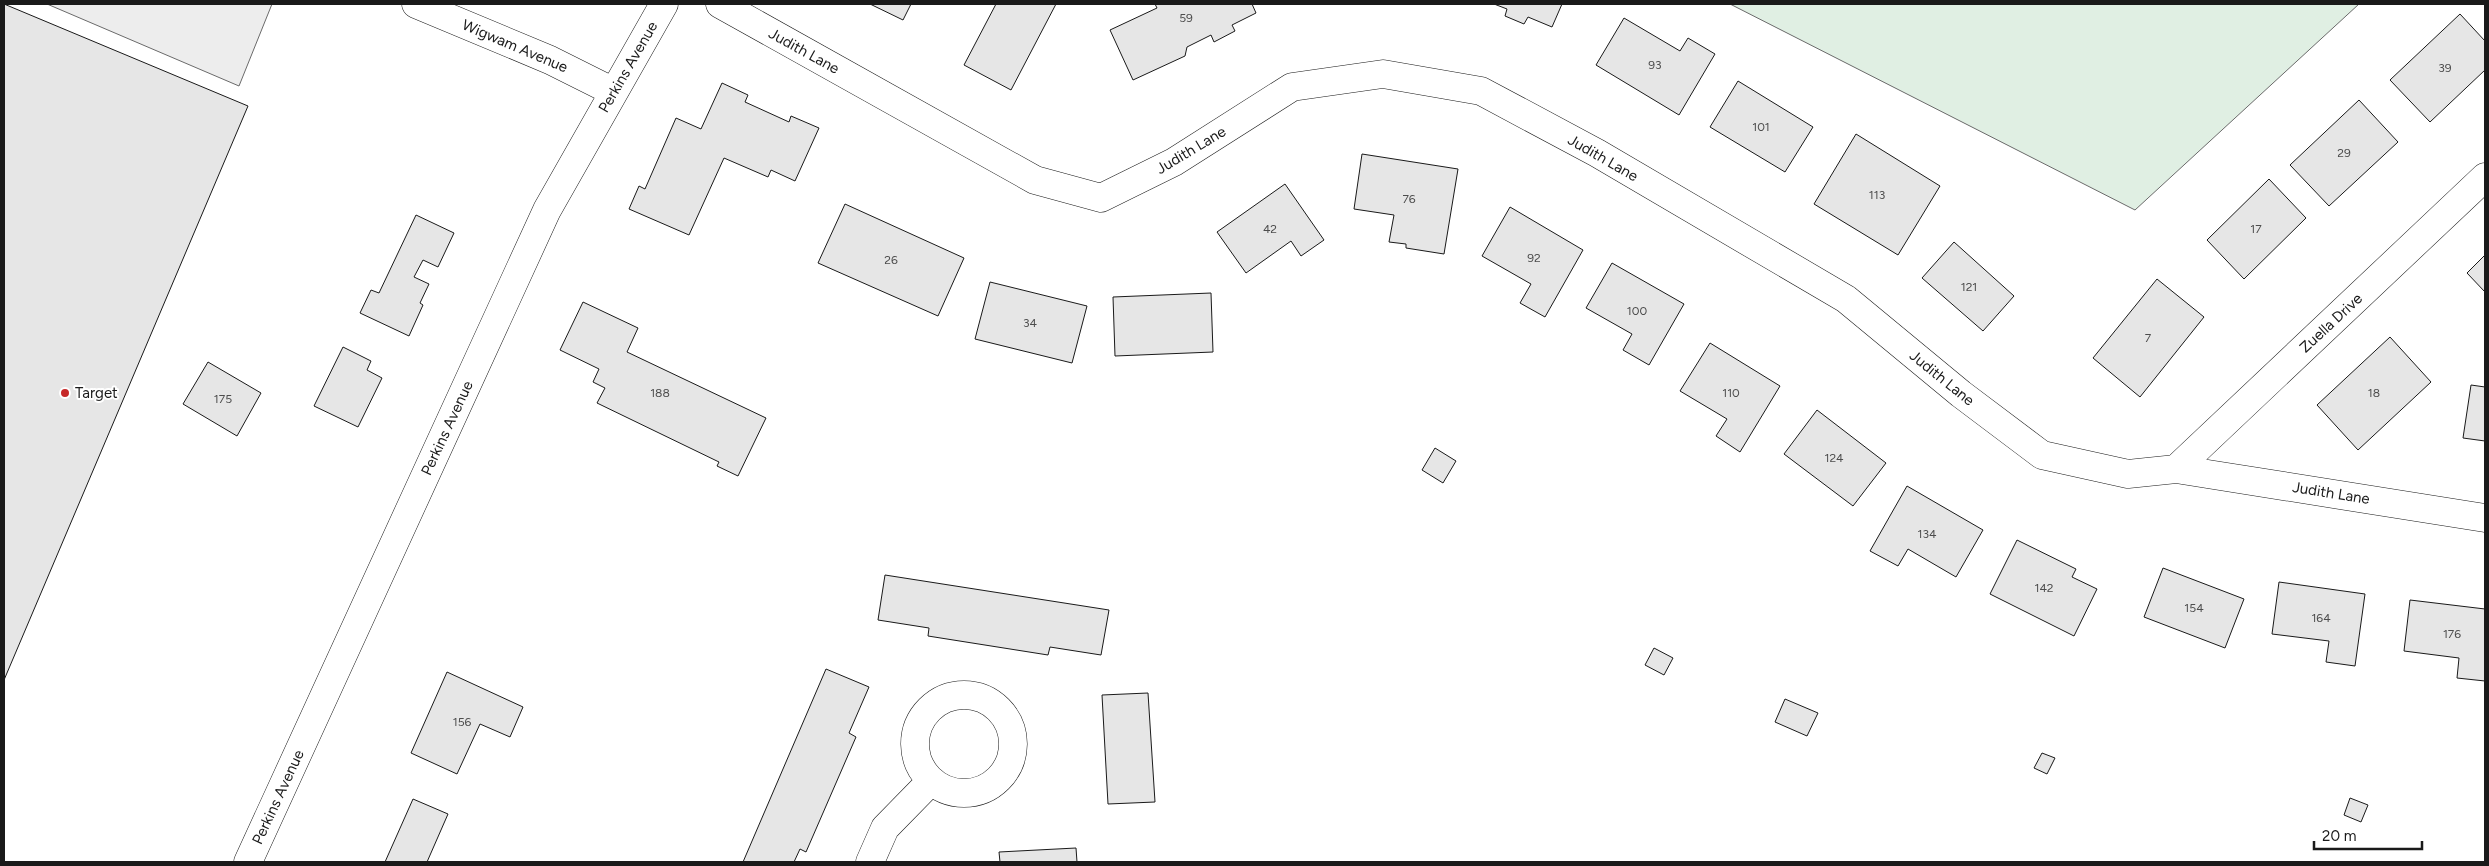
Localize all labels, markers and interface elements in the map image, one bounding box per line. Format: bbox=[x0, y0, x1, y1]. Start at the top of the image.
house number: 59 bbox=[1179, 11, 1193, 25]
street label: Wigwam Avenue bbox=[459, 16, 571, 76]
street label: Perkins Avenue bbox=[595, 18, 661, 116]
street label: Judith Lane bbox=[765, 24, 843, 78]
house number: 93 bbox=[1648, 58, 1662, 72]
house number: 39 bbox=[2438, 61, 2452, 75]
house number: 101 bbox=[1752, 120, 1770, 134]
street label: Judith Lane bbox=[1153, 122, 1229, 178]
street label: Judith Lane bbox=[1565, 131, 1641, 185]
house number: 29 bbox=[2337, 146, 2351, 160]
house number: 113 bbox=[1869, 188, 1885, 202]
house number: 76 bbox=[1402, 192, 1416, 206]
house number: 42 bbox=[1263, 222, 1277, 236]
house number: 17 bbox=[2250, 222, 2262, 236]
house number: 92 bbox=[1527, 251, 1541, 265]
house number: 26 bbox=[884, 253, 898, 267]
house number: 121 bbox=[1961, 280, 1977, 294]
street label: Zuella Drive bbox=[2296, 290, 2366, 356]
house number: 100 bbox=[1627, 304, 1647, 318]
house number: 34 bbox=[1023, 316, 1038, 330]
house number: 7 bbox=[2145, 331, 2152, 345]
street label: Judith Lane bbox=[1906, 346, 1978, 410]
street label: Perkins Avenue bbox=[417, 378, 477, 478]
place label: Target bbox=[75, 384, 118, 402]
house number: 188 bbox=[650, 386, 670, 400]
house number: 110 bbox=[1722, 386, 1740, 400]
house number: 18 bbox=[2368, 386, 2380, 400]
marker: Target bbox=[59, 387, 71, 399]
house number: 175 bbox=[214, 392, 232, 406]
house number: 124 bbox=[1824, 451, 1844, 465]
street label: Judith Lane bbox=[2291, 478, 2371, 508]
house number: 134 bbox=[1918, 527, 1937, 541]
house number: 142 bbox=[2034, 581, 2054, 595]
house number: 154 bbox=[2184, 601, 2204, 615]
house number: 164 bbox=[2311, 611, 2331, 625]
house number: 176 bbox=[2443, 627, 2461, 641]
house number: 156 bbox=[453, 715, 472, 729]
street label: Perkins Avenue bbox=[248, 747, 308, 847]
scale bar bbox=[2314, 818, 2422, 850]
text: 20 m bbox=[2322, 827, 2356, 845]

